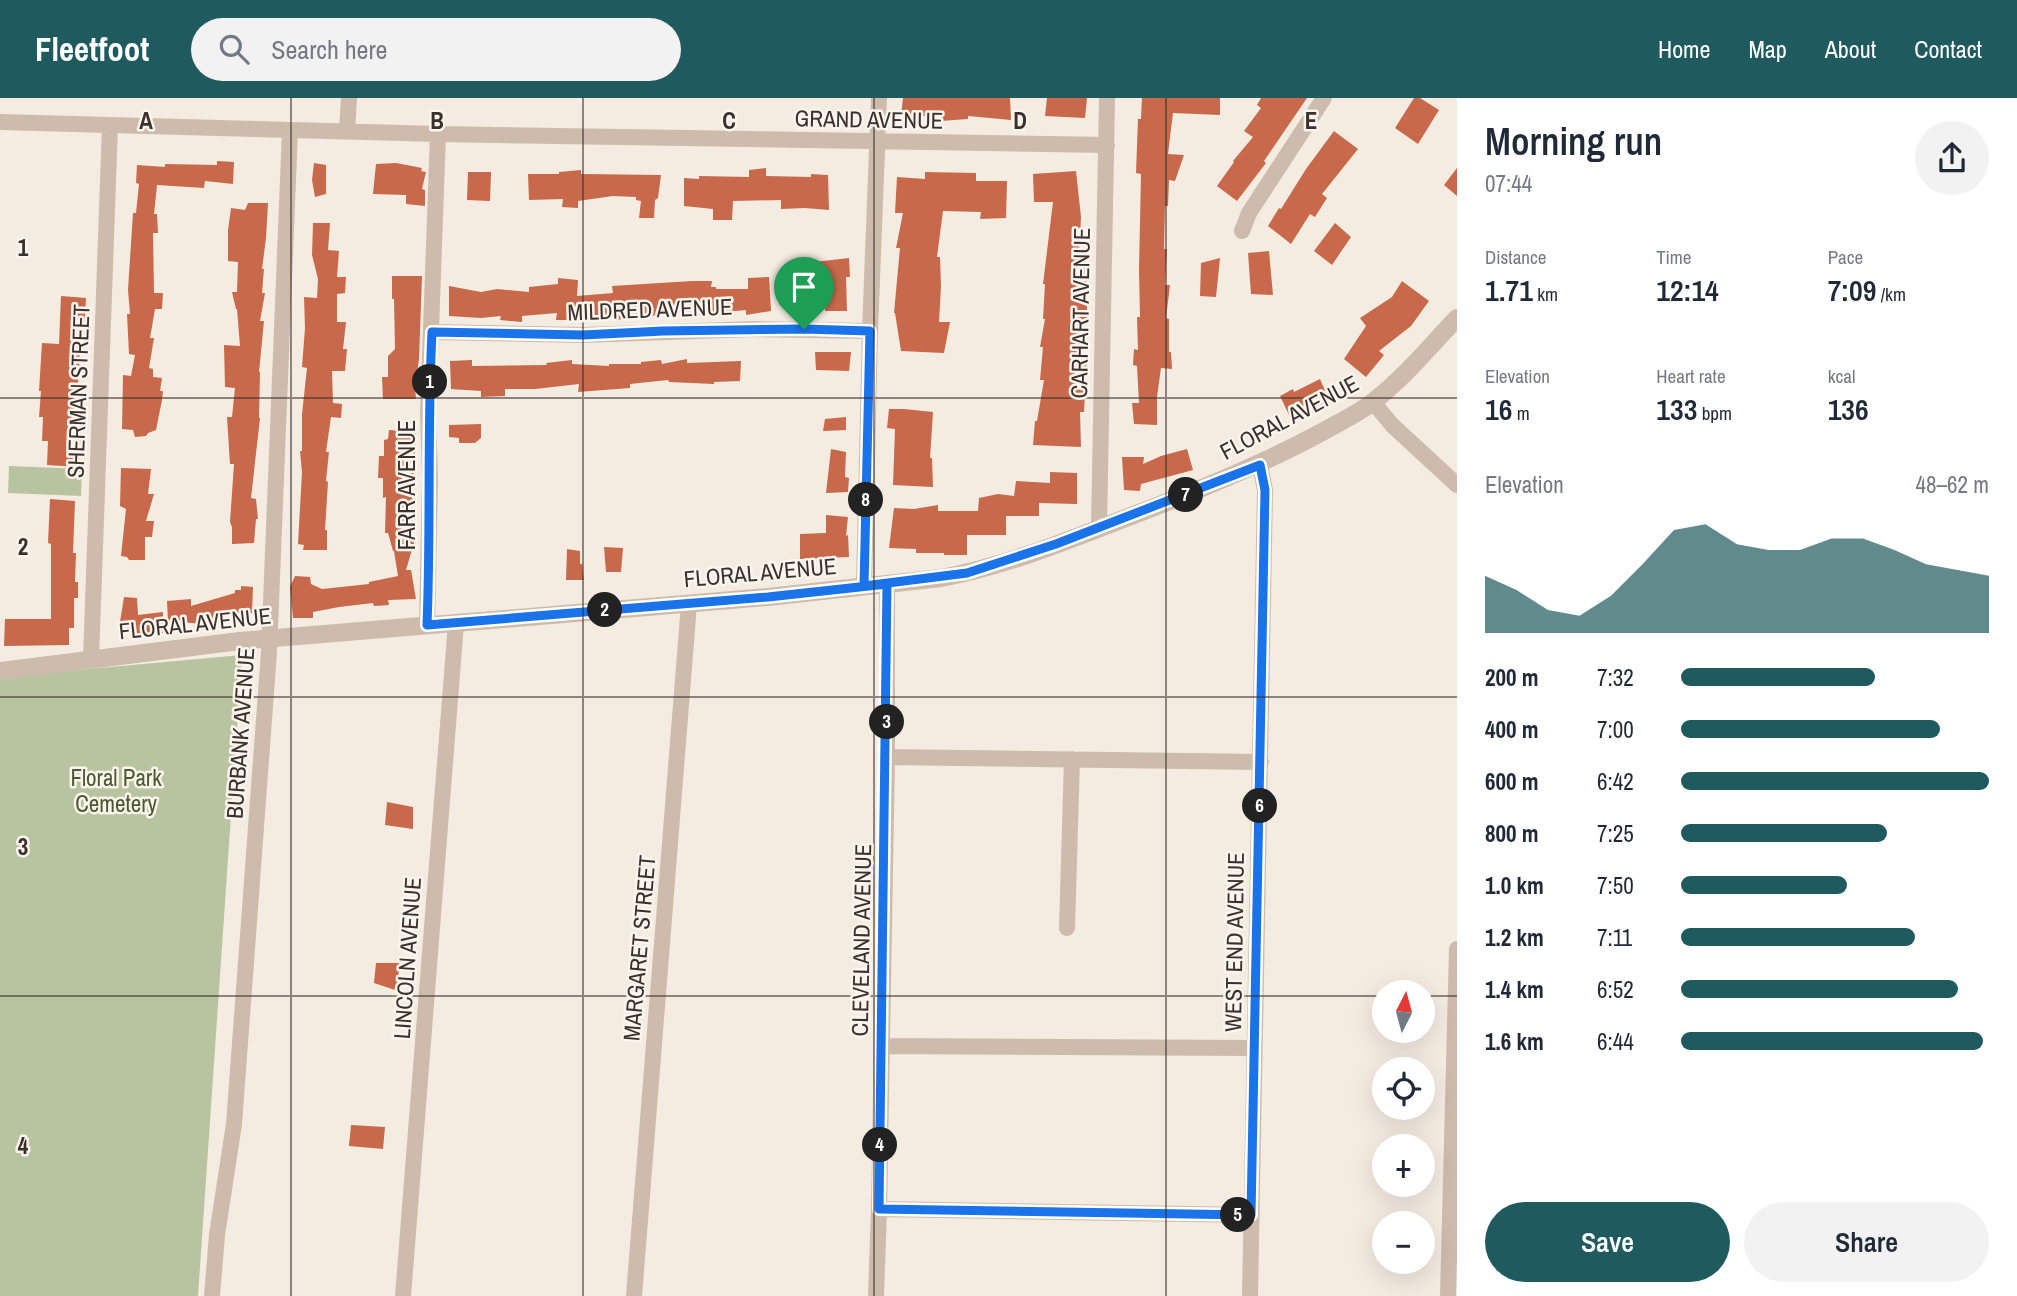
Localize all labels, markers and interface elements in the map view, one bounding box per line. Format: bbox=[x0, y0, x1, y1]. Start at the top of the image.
search box bbox=[191, 18, 681, 81]
text: Fleetfoot bbox=[35, 27, 149, 71]
icon: search bbox=[215, 30, 253, 68]
text: Search here bbox=[271, 32, 387, 67]
text: Home bbox=[1658, 33, 1710, 65]
text: Map bbox=[1748, 33, 1787, 65]
text: About bbox=[1825, 33, 1876, 65]
text: Contact bbox=[1914, 33, 1982, 65]
street label: GRAND AVENUE bbox=[794, 102, 944, 136]
text: A bbox=[139, 105, 153, 136]
text: B bbox=[430, 105, 444, 136]
text: C bbox=[722, 105, 736, 136]
text: D bbox=[1013, 105, 1027, 136]
text: E bbox=[1305, 105, 1317, 136]
text: Morning run bbox=[1485, 116, 1662, 167]
button: share bbox=[1915, 121, 1989, 195]
text: 07:44 bbox=[1485, 168, 1532, 199]
street label: CARHART AVENUE bbox=[1063, 227, 1097, 399]
text: 1 bbox=[18, 232, 29, 263]
text: Distance bbox=[1485, 244, 1546, 270]
text: Time bbox=[1656, 244, 1691, 270]
text: Pace bbox=[1828, 244, 1863, 270]
pin bbox=[774, 257, 834, 329]
icon: arrive bbox=[785, 268, 823, 306]
text: 1.71 bbox=[1485, 270, 1533, 310]
text: 12:14 bbox=[1656, 270, 1719, 310]
text: 7:09 bbox=[1828, 270, 1876, 310]
text: km bbox=[1533, 281, 1558, 307]
text: /km bbox=[1876, 281, 1906, 307]
street label: MILDRED AVENUE bbox=[567, 291, 733, 327]
street label: SHERMAN STREET bbox=[59, 303, 97, 478]
text: Elevation bbox=[1485, 363, 1550, 389]
text: Heart rate bbox=[1656, 363, 1726, 389]
text: kcal bbox=[1828, 363, 1855, 389]
pin: 1 bbox=[412, 364, 448, 400]
street label: FLORAL AVENUE bbox=[1214, 367, 1364, 467]
text: 1 bbox=[425, 368, 434, 394]
text: 16 bbox=[1485, 389, 1512, 429]
text: 133 bbox=[1656, 389, 1697, 429]
text: 136 bbox=[1828, 389, 1869, 429]
text: m bbox=[1512, 400, 1530, 426]
text: bpm bbox=[1697, 400, 1732, 426]
street label: FARR AVENUE bbox=[391, 420, 422, 550]
text: Elevation bbox=[1485, 469, 1564, 500]
text: 48–62 m bbox=[1916, 469, 1989, 500]
pin: 7 bbox=[1168, 478, 1204, 512]
text: 7 bbox=[1181, 481, 1190, 507]
pin: 8 bbox=[848, 482, 884, 518]
text: 8 bbox=[861, 486, 870, 512]
text: 2 bbox=[18, 531, 28, 562]
street label: FLORAL AVENUE bbox=[682, 550, 838, 594]
pin: 2 bbox=[588, 592, 622, 628]
text: 2 bbox=[600, 596, 609, 622]
street label: FLORAL AVENUE bbox=[117, 600, 273, 646]
street label: BURBANK AVENUE bbox=[219, 646, 261, 820]
text: 200 m bbox=[1485, 662, 1538, 693]
text: 7:32 bbox=[1597, 662, 1634, 693]
pin: 3 bbox=[870, 704, 904, 740]
text: 3 bbox=[882, 708, 891, 734]
text: 400 m bbox=[1485, 714, 1538, 745]
text: 7:00 bbox=[1597, 714, 1634, 745]
park label: Floral Park Cemetery bbox=[70, 762, 162, 819]
text: 600 m bbox=[1485, 766, 1538, 797]
text: 6:42 bbox=[1597, 766, 1634, 797]
pin: 6 bbox=[1242, 788, 1278, 824]
text: 6 bbox=[1255, 792, 1264, 818]
text: 800 m bbox=[1485, 818, 1538, 849]
text: 7:25 bbox=[1597, 818, 1634, 849]
text: 3 bbox=[18, 831, 28, 862]
street label: CLEVELAND AVENUE bbox=[844, 843, 878, 1037]
street label: WEST END AVENUE bbox=[1217, 852, 1251, 1032]
street label: MARGARET STREET bbox=[615, 853, 663, 1042]
text: 1.0 km bbox=[1485, 870, 1544, 901]
text: 7:50 bbox=[1597, 870, 1634, 901]
street label: LINCOLN AVENUE bbox=[386, 876, 428, 1040]
text: 1.2 km bbox=[1485, 922, 1544, 953]
text: 7:11 bbox=[1597, 922, 1632, 953]
text: 1.4 km bbox=[1485, 974, 1544, 1005]
text: 6:52 bbox=[1597, 974, 1634, 1005]
north arrow bbox=[1372, 980, 1435, 1043]
map controls bbox=[1372, 980, 1435, 1274]
text: 1.6 km bbox=[1485, 1026, 1544, 1057]
text: 6:44 bbox=[1597, 1026, 1634, 1057]
button: locate bbox=[1372, 1057, 1435, 1120]
pin: 4 bbox=[862, 1128, 898, 1162]
text: 4 bbox=[18, 1130, 29, 1161]
text: 4 bbox=[875, 1131, 884, 1157]
button: + bbox=[1372, 1134, 1435, 1197]
pin: 5 bbox=[1220, 1198, 1256, 1232]
text: 5 bbox=[1233, 1201, 1242, 1227]
button: Save bbox=[1485, 1202, 1730, 1282]
button: Share bbox=[1744, 1202, 1989, 1282]
button: − bbox=[1372, 1211, 1435, 1274]

